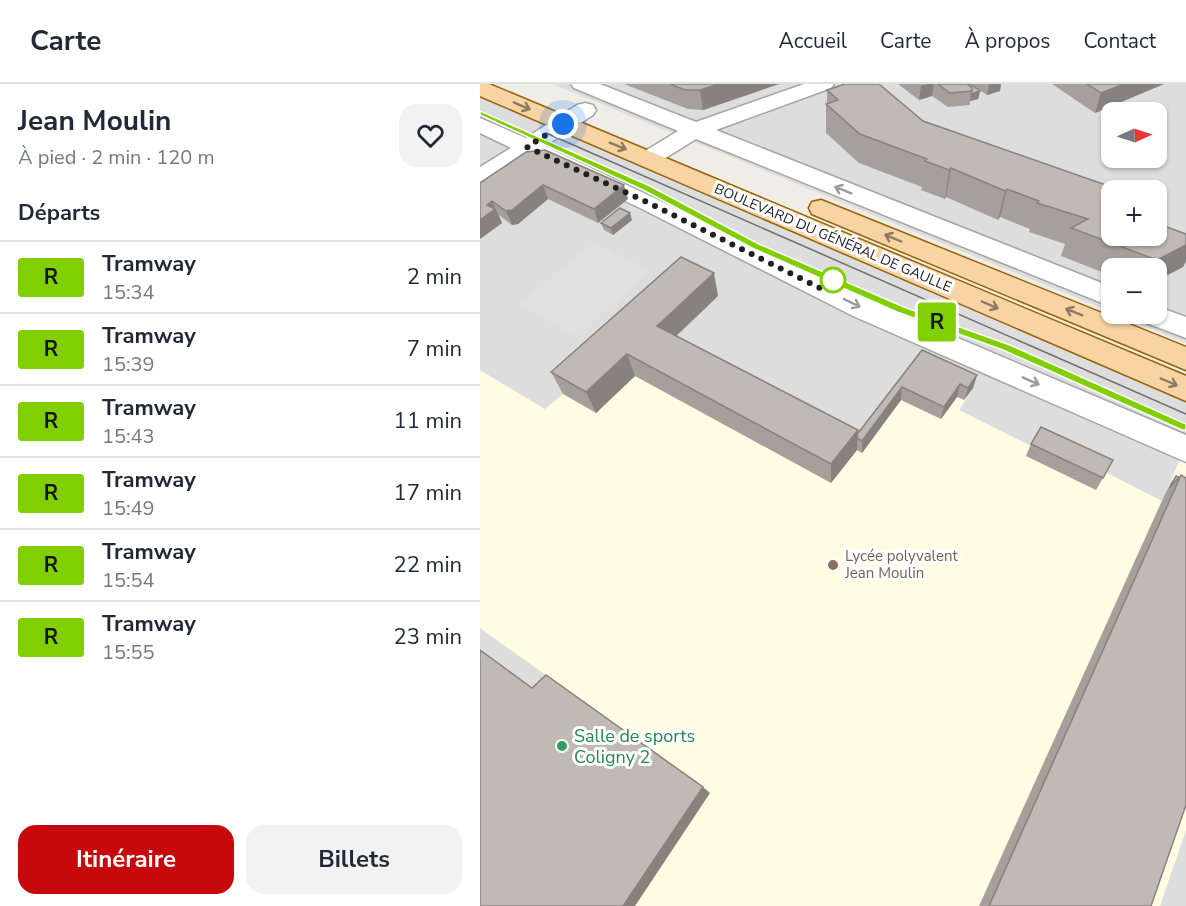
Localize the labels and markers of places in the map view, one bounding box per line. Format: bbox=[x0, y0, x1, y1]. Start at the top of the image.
unlabelled marker bbox=[820, 267, 846, 293]
place label: Lycée polyvalent Jean Moulin bbox=[844, 546, 958, 583]
marker: Lycée polyvalent Jean Moulin bbox=[826, 558, 840, 572]
place label: Salle de sports Coligny 2 bbox=[574, 724, 695, 769]
marker: Salle de sports Coligny 2 bbox=[555, 739, 569, 753]

